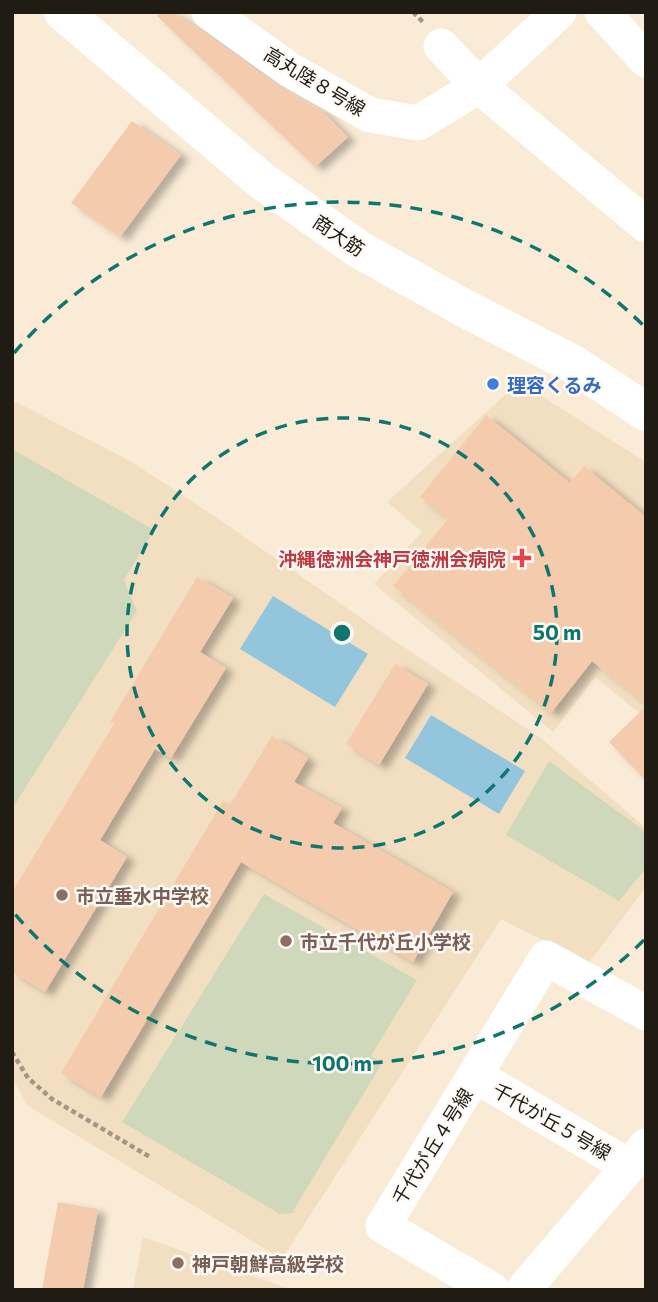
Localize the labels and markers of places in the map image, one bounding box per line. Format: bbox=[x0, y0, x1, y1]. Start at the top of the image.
place label: 理容くるみ bbox=[507, 373, 602, 396]
marker: 理容くるみ bbox=[485, 376, 501, 392]
place label: 沖縄徳洲会神戸徳洲会病院 bbox=[278, 547, 506, 570]
marker: 沖縄徳洲会神戸徳洲会病院 bbox=[512, 548, 532, 568]
centre of rings bbox=[330, 621, 354, 645]
place label: 市立垂水中学校 bbox=[76, 884, 209, 907]
marker: 市立垂水中学校 bbox=[54, 887, 70, 903]
place label: 市立千代が丘小学校 bbox=[300, 930, 471, 953]
marker: 市立千代が丘小学校 bbox=[278, 933, 294, 949]
place label: 神戸朝鮮高級学校 bbox=[192, 1252, 344, 1275]
marker: 神戸朝鮮高級学校 bbox=[170, 1255, 186, 1271]

